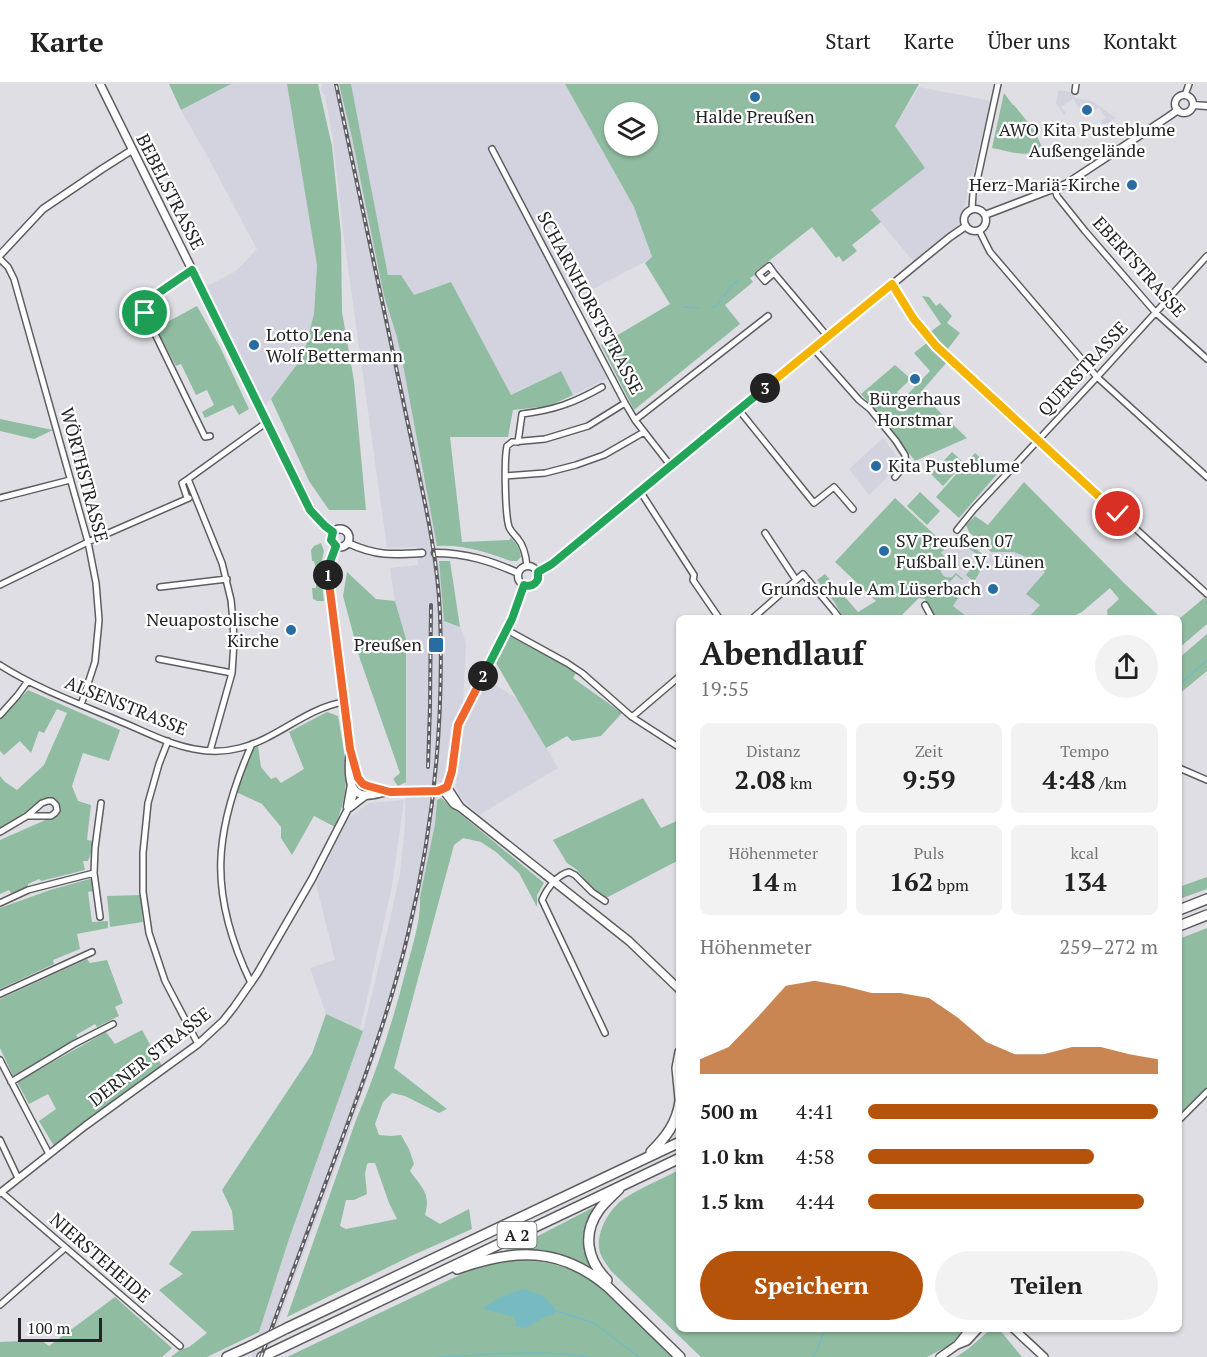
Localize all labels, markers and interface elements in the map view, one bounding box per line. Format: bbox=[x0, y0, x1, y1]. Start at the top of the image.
text: Karte bbox=[30, 23, 104, 60]
text: Start bbox=[825, 27, 871, 55]
text: Karte bbox=[904, 27, 954, 55]
text: Über uns bbox=[987, 27, 1070, 55]
text: Kontakt bbox=[1103, 27, 1177, 55]
marker: Halde Preußen bbox=[748, 90, 762, 104]
map controls bbox=[604, 102, 658, 156]
button: layers bbox=[604, 102, 658, 156]
marker: AWO Kita Pusteblume Außengelände bbox=[1080, 103, 1094, 117]
place label: Halde Preußen bbox=[695, 104, 815, 128]
place label: AWO Kita Pusteblume Außengelände bbox=[999, 117, 1175, 162]
street label: BEBELSTRASSE bbox=[131, 129, 210, 254]
place label: Herz-Mariä-Kirche bbox=[969, 172, 1120, 196]
marker: Herz-Mariä-Kirche bbox=[1125, 178, 1139, 192]
street label: SCHARNHORSTSTRASSE bbox=[532, 207, 649, 398]
street label: EBERTSTRASSE bbox=[1088, 211, 1192, 322]
pin bbox=[119, 287, 170, 338]
icon: arrive bbox=[128, 296, 161, 329]
street label: QUERSTRASSE bbox=[1032, 316, 1133, 421]
place label: Lotto Lena Wolf Bettermann bbox=[266, 322, 403, 367]
marker: Lotto Lena Wolf Bettermann bbox=[247, 338, 261, 352]
marker: Bürgerhaus Horstmar bbox=[908, 372, 922, 386]
pin: 3 bbox=[750, 373, 780, 403]
text: 3 bbox=[760, 377, 770, 399]
place label: Bürgerhaus Horstmar bbox=[869, 386, 961, 431]
street label: WÖRTHSTRASSE bbox=[55, 405, 115, 545]
place label: Kita Pusteblume bbox=[888, 453, 1020, 477]
marker: Kita Pusteblume bbox=[869, 459, 883, 473]
pin bbox=[1092, 488, 1143, 539]
icon: check bbox=[1101, 497, 1134, 530]
place label: SV Preußen 07 Fußball e.V. Lünen bbox=[896, 528, 1045, 573]
marker: SV Preußen 07 Fußball e.V. Lünen bbox=[877, 544, 891, 558]
pin: 1 bbox=[313, 560, 343, 590]
text: 1 bbox=[323, 564, 333, 586]
place label: Grundschule Am Lüserbach bbox=[761, 576, 981, 600]
marker: Grundschule Am Lüserbach bbox=[986, 582, 1000, 596]
place label: Neuapostolische Kirche bbox=[146, 607, 279, 652]
marker: Neuapostolische Kirche bbox=[284, 623, 298, 637]
text: Abendlauf bbox=[700, 631, 864, 674]
place label: Preußen bbox=[354, 632, 422, 656]
button: share bbox=[1095, 635, 1158, 698]
marker: Preußen bbox=[427, 636, 445, 654]
pin: 2 bbox=[468, 661, 498, 691]
text: 2 bbox=[478, 665, 488, 687]
street label: ALSENSTRASSE bbox=[62, 670, 191, 741]
text: 19:55 bbox=[700, 675, 749, 702]
text: Distanz bbox=[746, 740, 801, 762]
text: Zeit bbox=[915, 740, 943, 762]
text: Tempo bbox=[1060, 740, 1109, 762]
text: 2.08 bbox=[734, 762, 786, 796]
text: 9:59 bbox=[902, 762, 955, 796]
text: 4:48 bbox=[1042, 762, 1095, 796]
text: km bbox=[786, 772, 812, 794]
text: /km bbox=[1095, 772, 1127, 794]
text: Höhenmeter bbox=[729, 842, 818, 864]
text: Puls bbox=[914, 842, 944, 864]
text: kcal bbox=[1070, 842, 1099, 864]
text: 14 bbox=[750, 864, 779, 898]
text: 162 bbox=[889, 864, 933, 898]
text: 134 bbox=[1063, 864, 1107, 898]
text: m bbox=[779, 874, 797, 896]
text: bpm bbox=[933, 874, 969, 896]
text: Höhenmeter bbox=[700, 933, 812, 960]
text: 259–272 m bbox=[1059, 933, 1158, 960]
street label: DERNER STRASSE bbox=[83, 1001, 215, 1111]
text: 500 m bbox=[700, 1098, 758, 1125]
text: 4:41 bbox=[796, 1098, 835, 1125]
text: 1.0 km bbox=[700, 1143, 764, 1170]
text: 4:58 bbox=[796, 1143, 835, 1170]
text: 1.5 km bbox=[700, 1188, 764, 1215]
text: 4:44 bbox=[796, 1188, 835, 1215]
street label: NIERSTEHEIDE bbox=[45, 1207, 156, 1308]
road number: A 2 bbox=[498, 1222, 536, 1248]
button: Speichern bbox=[700, 1251, 923, 1320]
button: Teilen bbox=[935, 1251, 1158, 1320]
scale bar bbox=[18, 1315, 102, 1342]
text: 100 m bbox=[27, 1317, 70, 1339]

